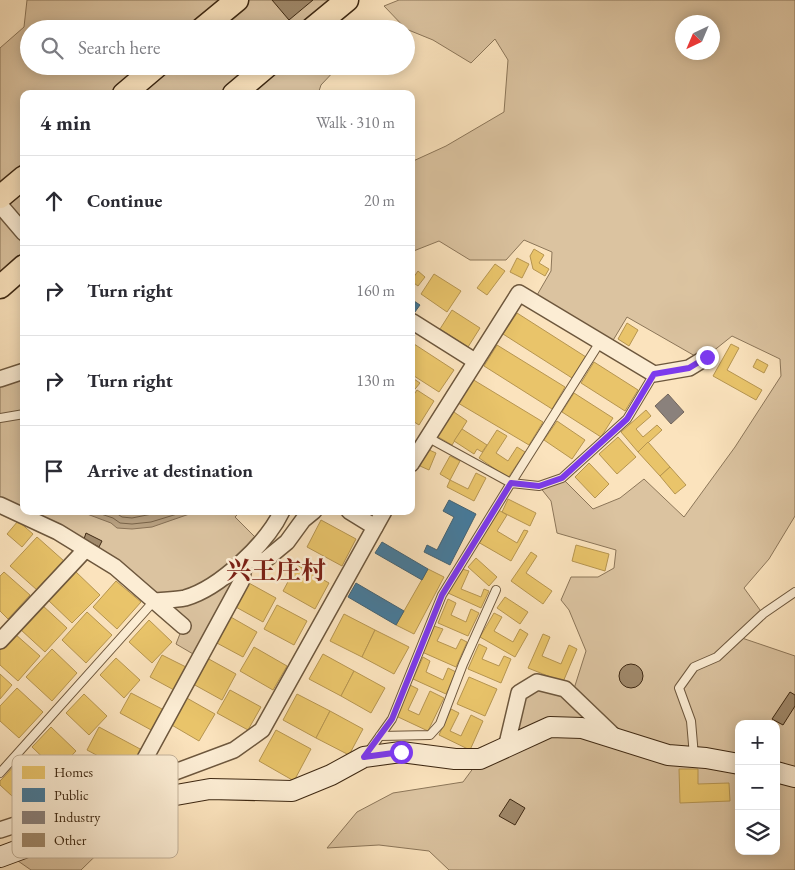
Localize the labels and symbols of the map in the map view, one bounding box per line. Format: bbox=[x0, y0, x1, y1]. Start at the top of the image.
north arrow bbox=[675, 15, 720, 60]
route end bbox=[696, 346, 719, 369]
district label: 兴王庄村 bbox=[226, 554, 326, 586]
route start bbox=[390, 741, 413, 764]
legend bbox=[12, 755, 178, 858]
text: Homes bbox=[54, 763, 94, 781]
text: Public bbox=[54, 786, 89, 804]
text: Industry bbox=[54, 808, 101, 826]
text: Other bbox=[54, 831, 87, 849]

